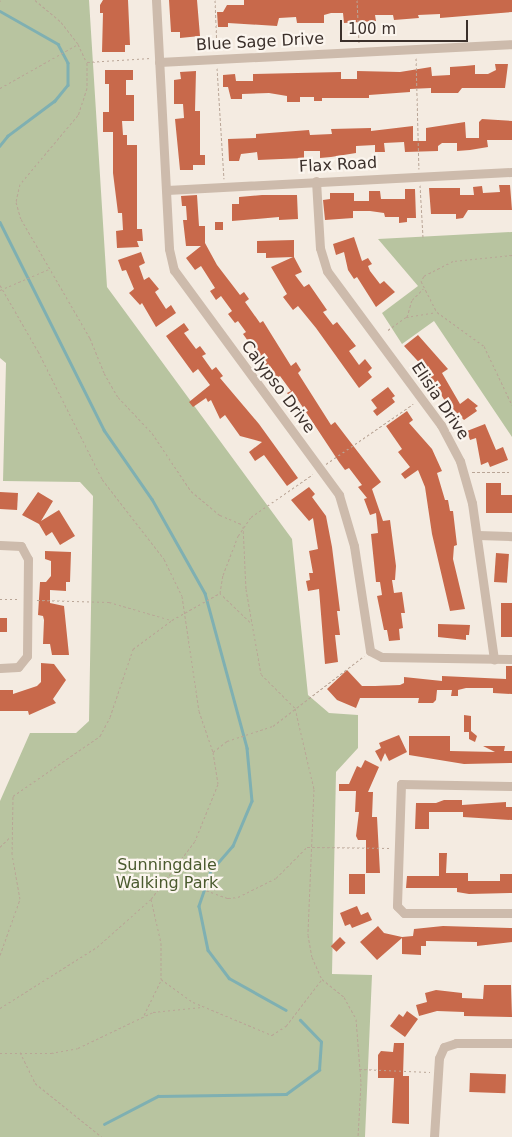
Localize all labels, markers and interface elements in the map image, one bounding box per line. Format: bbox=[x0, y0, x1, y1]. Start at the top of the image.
scale bar bbox=[342, 10, 470, 42]
text: 100 m bbox=[348, 20, 396, 38]
street label: Blue Sage Drive bbox=[195, 29, 325, 55]
street label: Flax Road bbox=[298, 153, 378, 177]
street label: Calypso Drive bbox=[237, 337, 319, 437]
street label: Elisia Drive bbox=[407, 359, 473, 443]
park label: Sunningdale Walking Park bbox=[116, 855, 218, 893]

